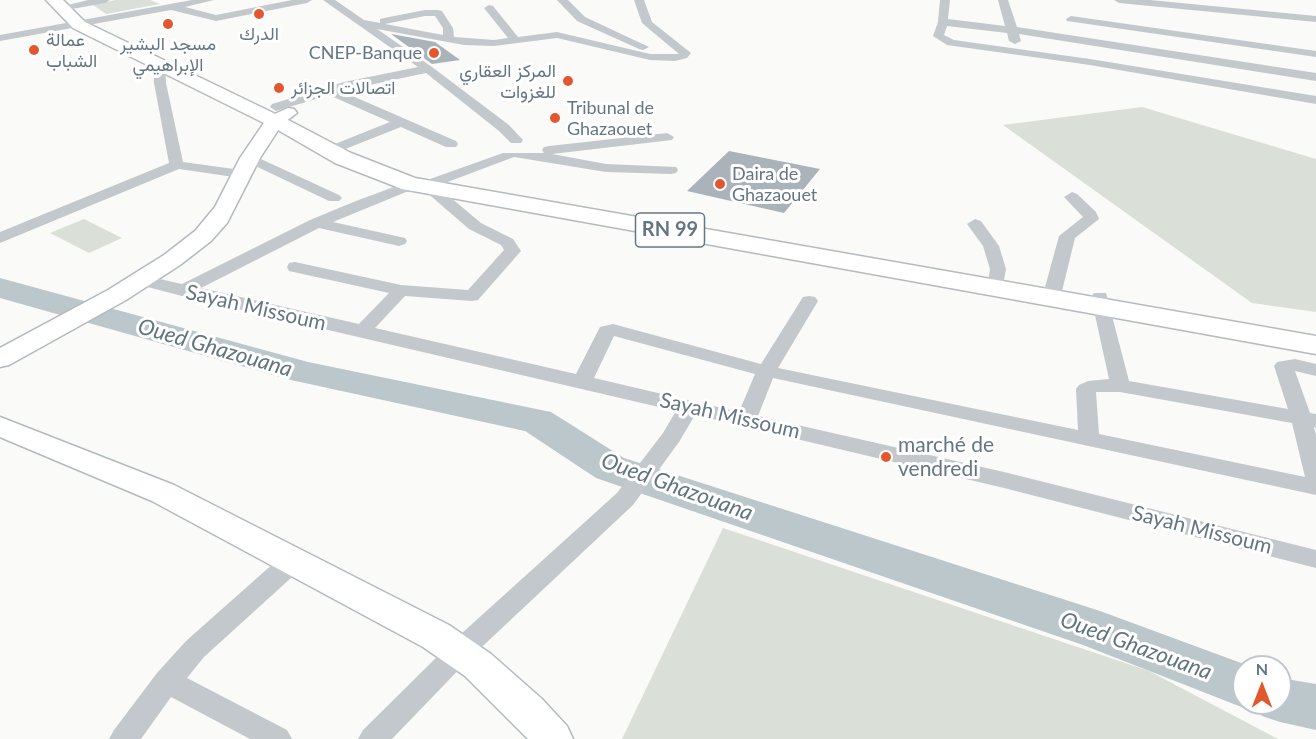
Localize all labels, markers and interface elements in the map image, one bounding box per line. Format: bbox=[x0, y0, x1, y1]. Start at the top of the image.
marker: الدرك bbox=[252, 7, 266, 21]
marker: مسجد البشير الإبراهيمي bbox=[161, 17, 175, 31]
place label: الدرك bbox=[239, 23, 279, 45]
place label: عمالة الشباب bbox=[46, 29, 97, 72]
place label: مسجد البشير الإبراهيمي bbox=[120, 33, 216, 76]
place label: CNEP-Banque bbox=[309, 42, 422, 64]
marker: عمالة الشباب bbox=[27, 43, 41, 57]
marker: CNEP-Banque bbox=[427, 46, 441, 60]
place label: المركز العقاري للغزوات bbox=[459, 60, 556, 103]
marker: المركز العقاري للغزوات bbox=[561, 74, 575, 88]
place label: اتصالات الجزائر bbox=[291, 77, 395, 99]
marker: اتصالات الجزائر bbox=[272, 81, 286, 95]
place label: Tribunal de Ghazaouet bbox=[567, 97, 654, 140]
marker: Tribunal de Ghazaouet bbox=[548, 111, 562, 125]
place label: Daira de Ghazaouet bbox=[732, 163, 817, 206]
marker: Daira de Ghazaouet bbox=[713, 177, 727, 191]
road number: RN 99 bbox=[636, 213, 704, 247]
street label: Sayah Missoum bbox=[183, 280, 329, 336]
water label: Oued Ghazouana bbox=[135, 313, 295, 383]
street label: Sayah Missoum bbox=[657, 388, 803, 444]
place label: marché de vendredi bbox=[898, 432, 994, 482]
water label: Oued Ghazouana bbox=[598, 447, 756, 527]
marker: marché de vendredi bbox=[879, 450, 893, 464]
street label: Sayah Missoum bbox=[1130, 500, 1274, 560]
water label: Oued Ghazouana bbox=[1057, 606, 1215, 686]
north arrow bbox=[1232, 655, 1292, 715]
text: N bbox=[1256, 659, 1268, 678]

